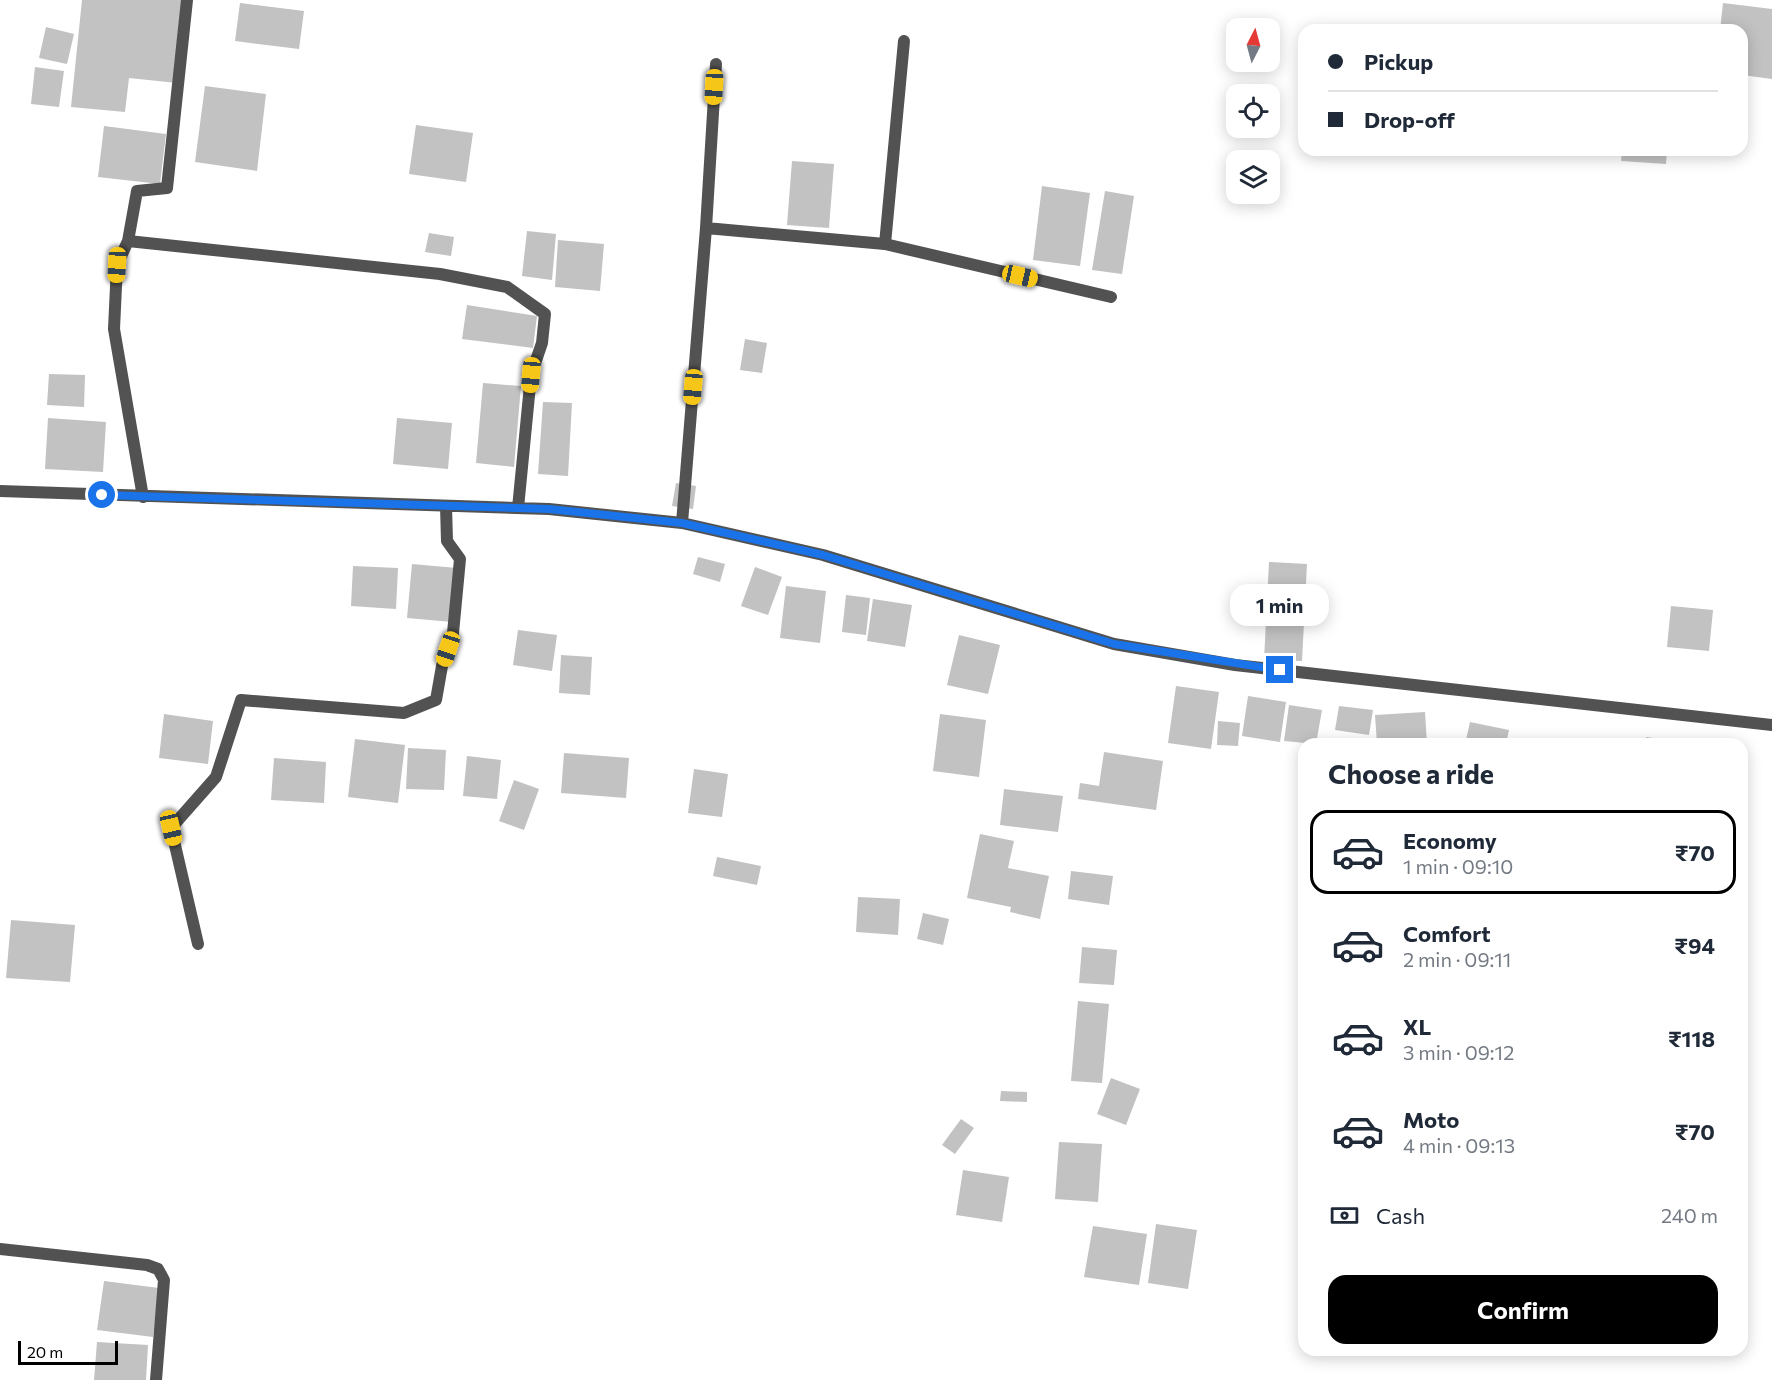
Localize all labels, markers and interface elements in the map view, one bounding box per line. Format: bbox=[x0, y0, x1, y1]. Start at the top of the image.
north arrow bbox=[1226, 18, 1280, 72]
map controls bbox=[1226, 18, 1280, 204]
text: Pickup bbox=[1364, 48, 1433, 75]
car bbox=[704, 69, 724, 105]
button: locate bbox=[1226, 84, 1280, 138]
text: Drop-off bbox=[1364, 106, 1455, 133]
button: layers bbox=[1226, 150, 1280, 204]
car bbox=[107, 247, 127, 283]
car bbox=[1000, 263, 1040, 289]
car bbox=[520, 356, 542, 394]
car bbox=[682, 368, 704, 406]
route start bbox=[88, 481, 115, 508]
callout: 1 min bbox=[1230, 583, 1330, 625]
text: 1 min bbox=[1256, 593, 1303, 617]
car bbox=[434, 629, 462, 669]
route end bbox=[1266, 656, 1293, 683]
text: Choose a ride bbox=[1328, 757, 1494, 790]
car bbox=[158, 808, 184, 848]
icon: car bbox=[1331, 825, 1385, 879]
text: Economy bbox=[1403, 827, 1497, 854]
text: ₹70 bbox=[1675, 839, 1715, 866]
text: 1 min · 09:10 bbox=[1403, 854, 1513, 878]
icon: car bbox=[1331, 918, 1385, 972]
text: Comfort bbox=[1403, 920, 1491, 947]
text: ₹94 bbox=[1674, 932, 1715, 959]
text: 2 min · 09:11 bbox=[1403, 947, 1511, 971]
icon: car bbox=[1331, 1011, 1385, 1065]
text: XL bbox=[1403, 1013, 1431, 1040]
text: ₹118 bbox=[1668, 1025, 1715, 1052]
text: 3 min · 09:12 bbox=[1403, 1040, 1514, 1064]
icon: car bbox=[1331, 1104, 1385, 1158]
text: Moto bbox=[1403, 1106, 1459, 1133]
text: ₹70 bbox=[1675, 1118, 1715, 1145]
text: 4 min · 09:13 bbox=[1403, 1133, 1515, 1157]
icon: cash bbox=[1328, 1199, 1361, 1232]
text: Cash bbox=[1376, 1202, 1425, 1229]
text: 240 m bbox=[1661, 1203, 1718, 1227]
button: Confirm bbox=[1328, 1275, 1718, 1344]
scale bar bbox=[18, 1338, 118, 1366]
text: 20 m bbox=[27, 1342, 63, 1361]

